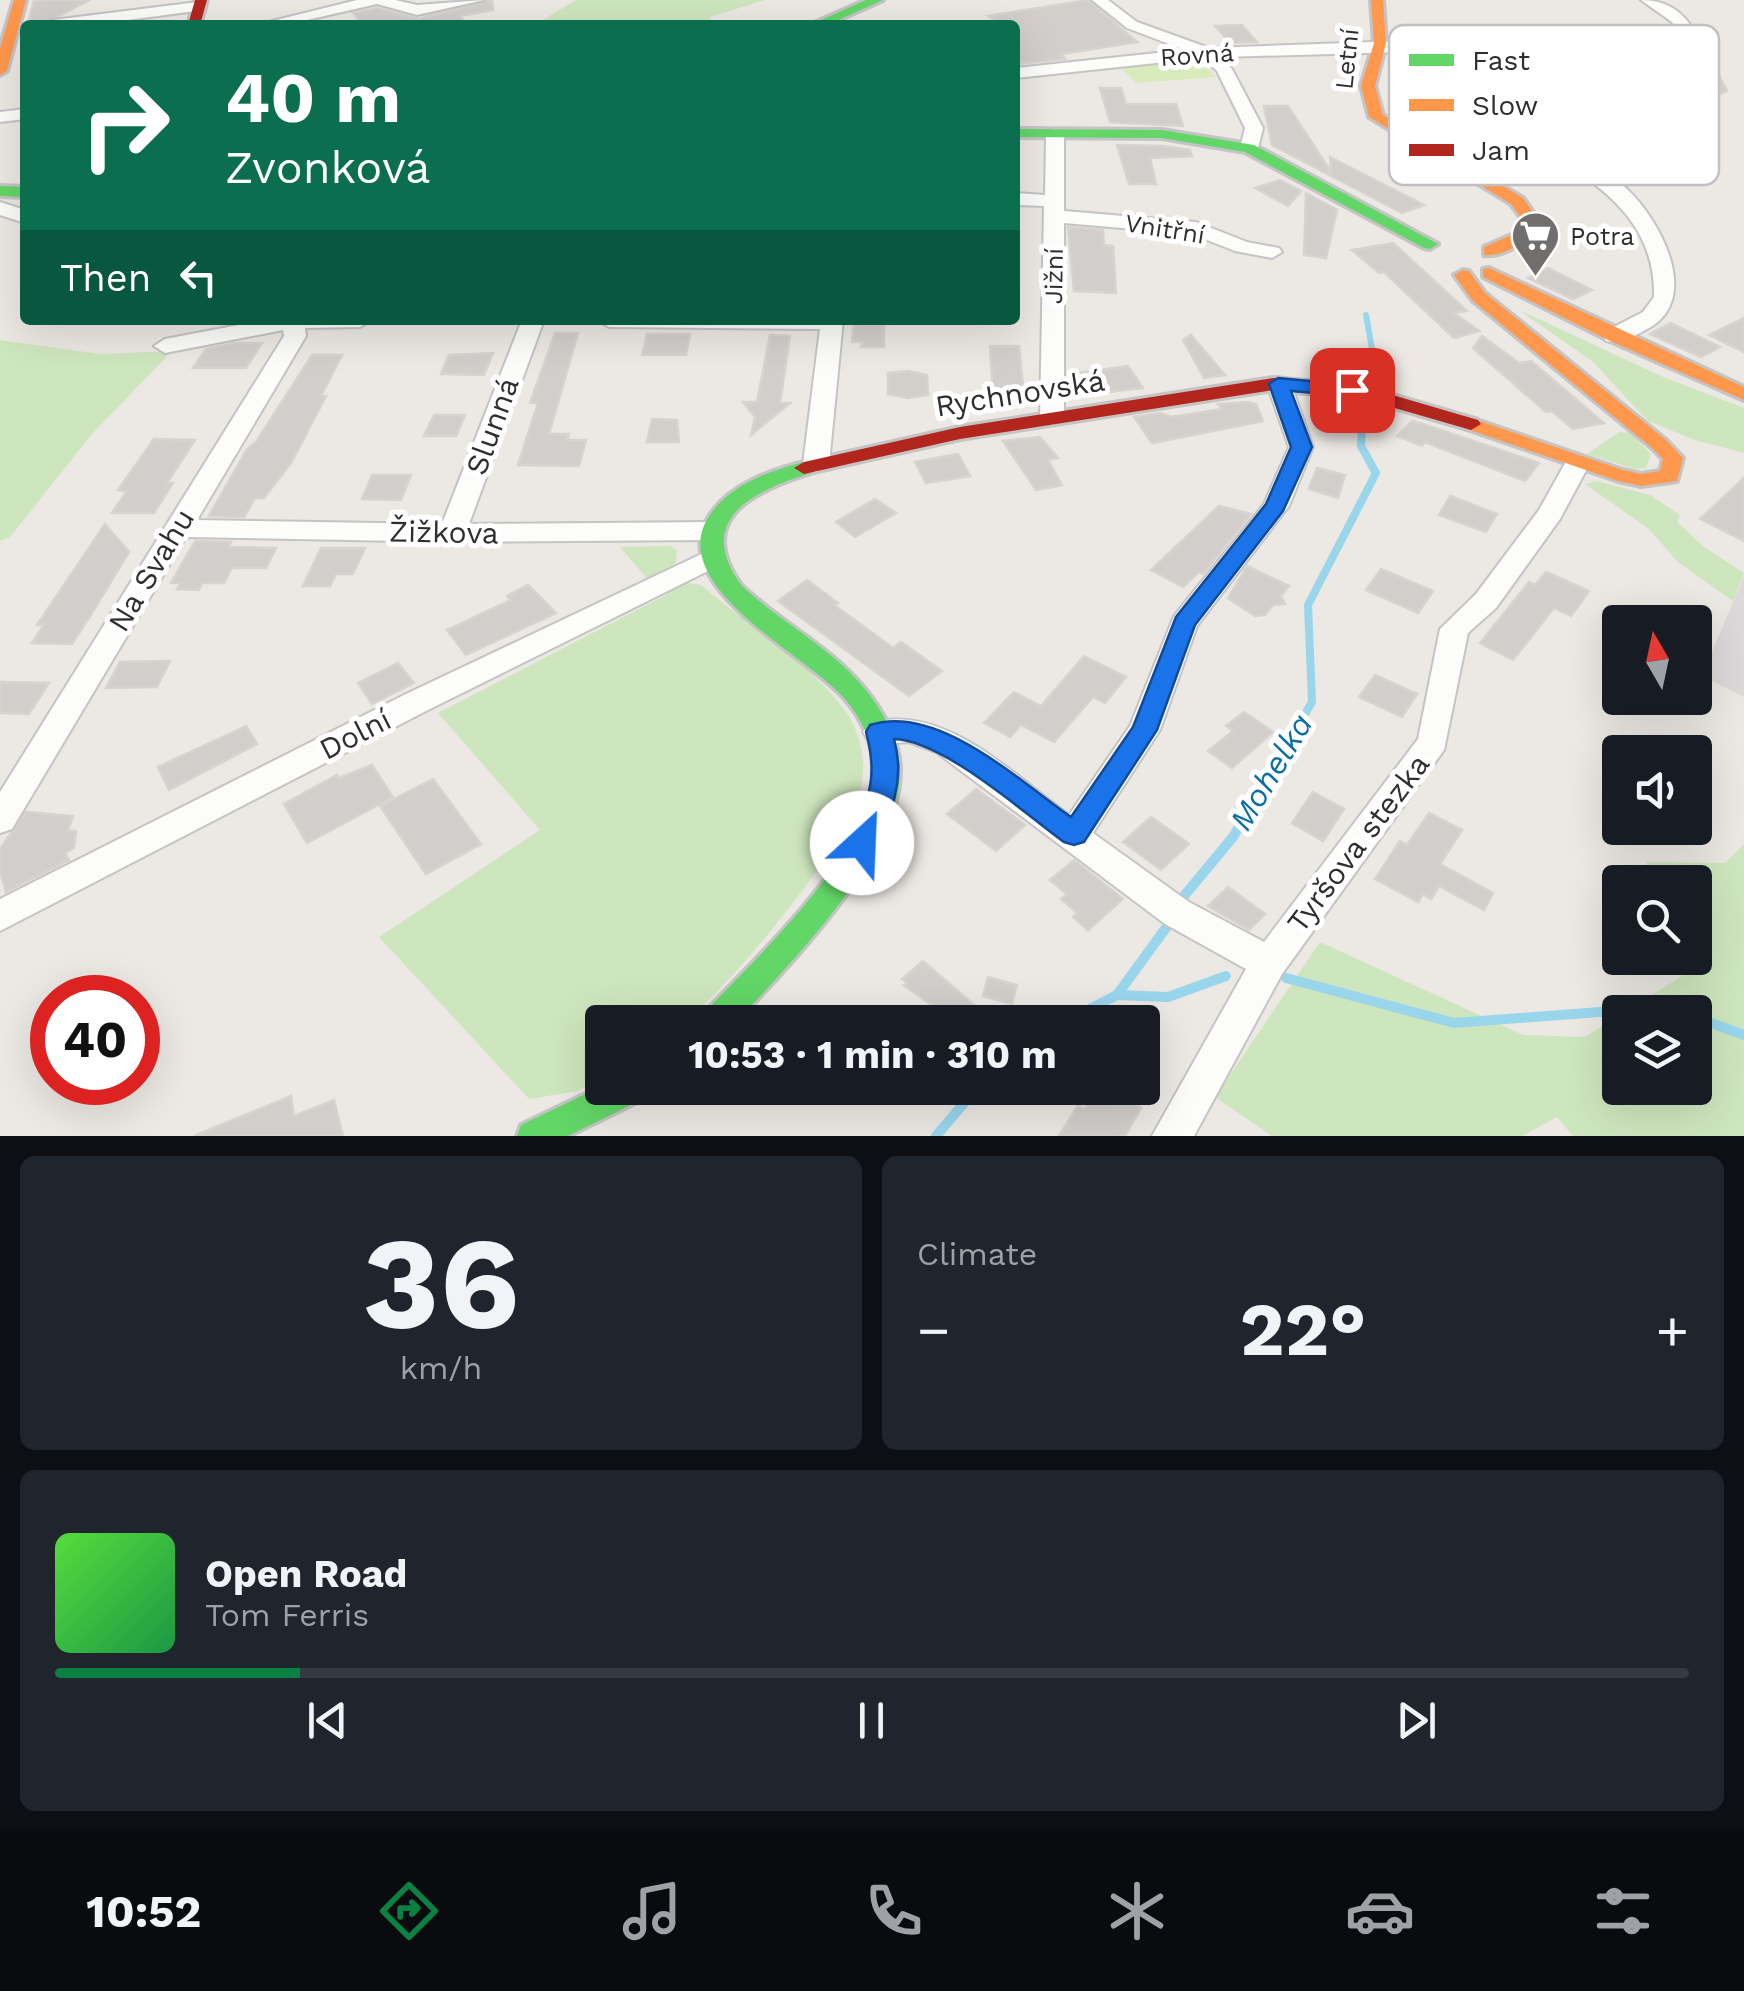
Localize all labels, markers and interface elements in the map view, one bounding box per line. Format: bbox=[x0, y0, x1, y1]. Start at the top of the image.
legend bbox=[1389, 25, 1719, 185]
street label: Letní bbox=[1329, 27, 1365, 91]
street label: Rovná bbox=[1159, 38, 1235, 72]
text: Fast bbox=[1472, 44, 1530, 77]
text: 40 m bbox=[225, 57, 401, 139]
icon: right bbox=[60, 60, 190, 190]
text: Slow bbox=[1472, 89, 1538, 122]
text: Jam bbox=[1472, 134, 1530, 167]
text: Zvonková bbox=[225, 141, 430, 194]
street label: Vnitřní bbox=[1123, 208, 1207, 250]
supermarket icon: Potra bbox=[1509, 210, 1561, 278]
place label: Potra bbox=[1570, 222, 1634, 251]
street label: Jižní bbox=[1039, 247, 1069, 304]
icon: left bbox=[171, 250, 226, 305]
text: Then bbox=[60, 256, 151, 300]
pin bbox=[1310, 348, 1395, 433]
street label: Rychnovská bbox=[933, 362, 1107, 424]
icon: arrive bbox=[1325, 363, 1380, 418]
street label: Slunná bbox=[458, 373, 526, 479]
street label: Na Svahu bbox=[101, 502, 201, 638]
street label: Žižkova bbox=[389, 514, 499, 550]
north arrow bbox=[1602, 605, 1712, 715]
map controls bbox=[1602, 605, 1712, 1105]
street label: Dolní bbox=[313, 701, 397, 767]
water label: Mohelka bbox=[1221, 707, 1321, 837]
button: sound bbox=[1602, 735, 1712, 845]
street label: Tyršova stezka bbox=[1280, 747, 1436, 939]
position arrow bbox=[810, 791, 914, 895]
button: search bbox=[1602, 865, 1712, 975]
speed limit sign: 40 bbox=[30, 975, 160, 1105]
button: layers bbox=[1602, 995, 1712, 1105]
text: 10:53 · 1 min · 310 m bbox=[688, 1033, 1057, 1077]
text: 36 bbox=[362, 1207, 520, 1360]
text: Climate bbox=[917, 1235, 1037, 1273]
text: 22° bbox=[1240, 1285, 1366, 1373]
text: − bbox=[917, 1298, 950, 1362]
text: + bbox=[1656, 1298, 1689, 1362]
text: km/h bbox=[400, 1349, 482, 1387]
text: Open Road bbox=[205, 1552, 407, 1596]
text: Tom Ferris bbox=[205, 1596, 369, 1634]
icon: previous bbox=[300, 1693, 355, 1748]
icon: pause bbox=[844, 1693, 899, 1748]
icon: next bbox=[1389, 1693, 1444, 1748]
icon: directions bbox=[374, 1876, 444, 1946]
icon: music bbox=[617, 1876, 687, 1946]
icon: phone bbox=[859, 1876, 929, 1946]
icon: climate bbox=[1102, 1876, 1172, 1946]
icon: car bbox=[1345, 1876, 1415, 1946]
icon: filters bbox=[1588, 1876, 1658, 1946]
text: 10:52 bbox=[86, 1885, 201, 1938]

